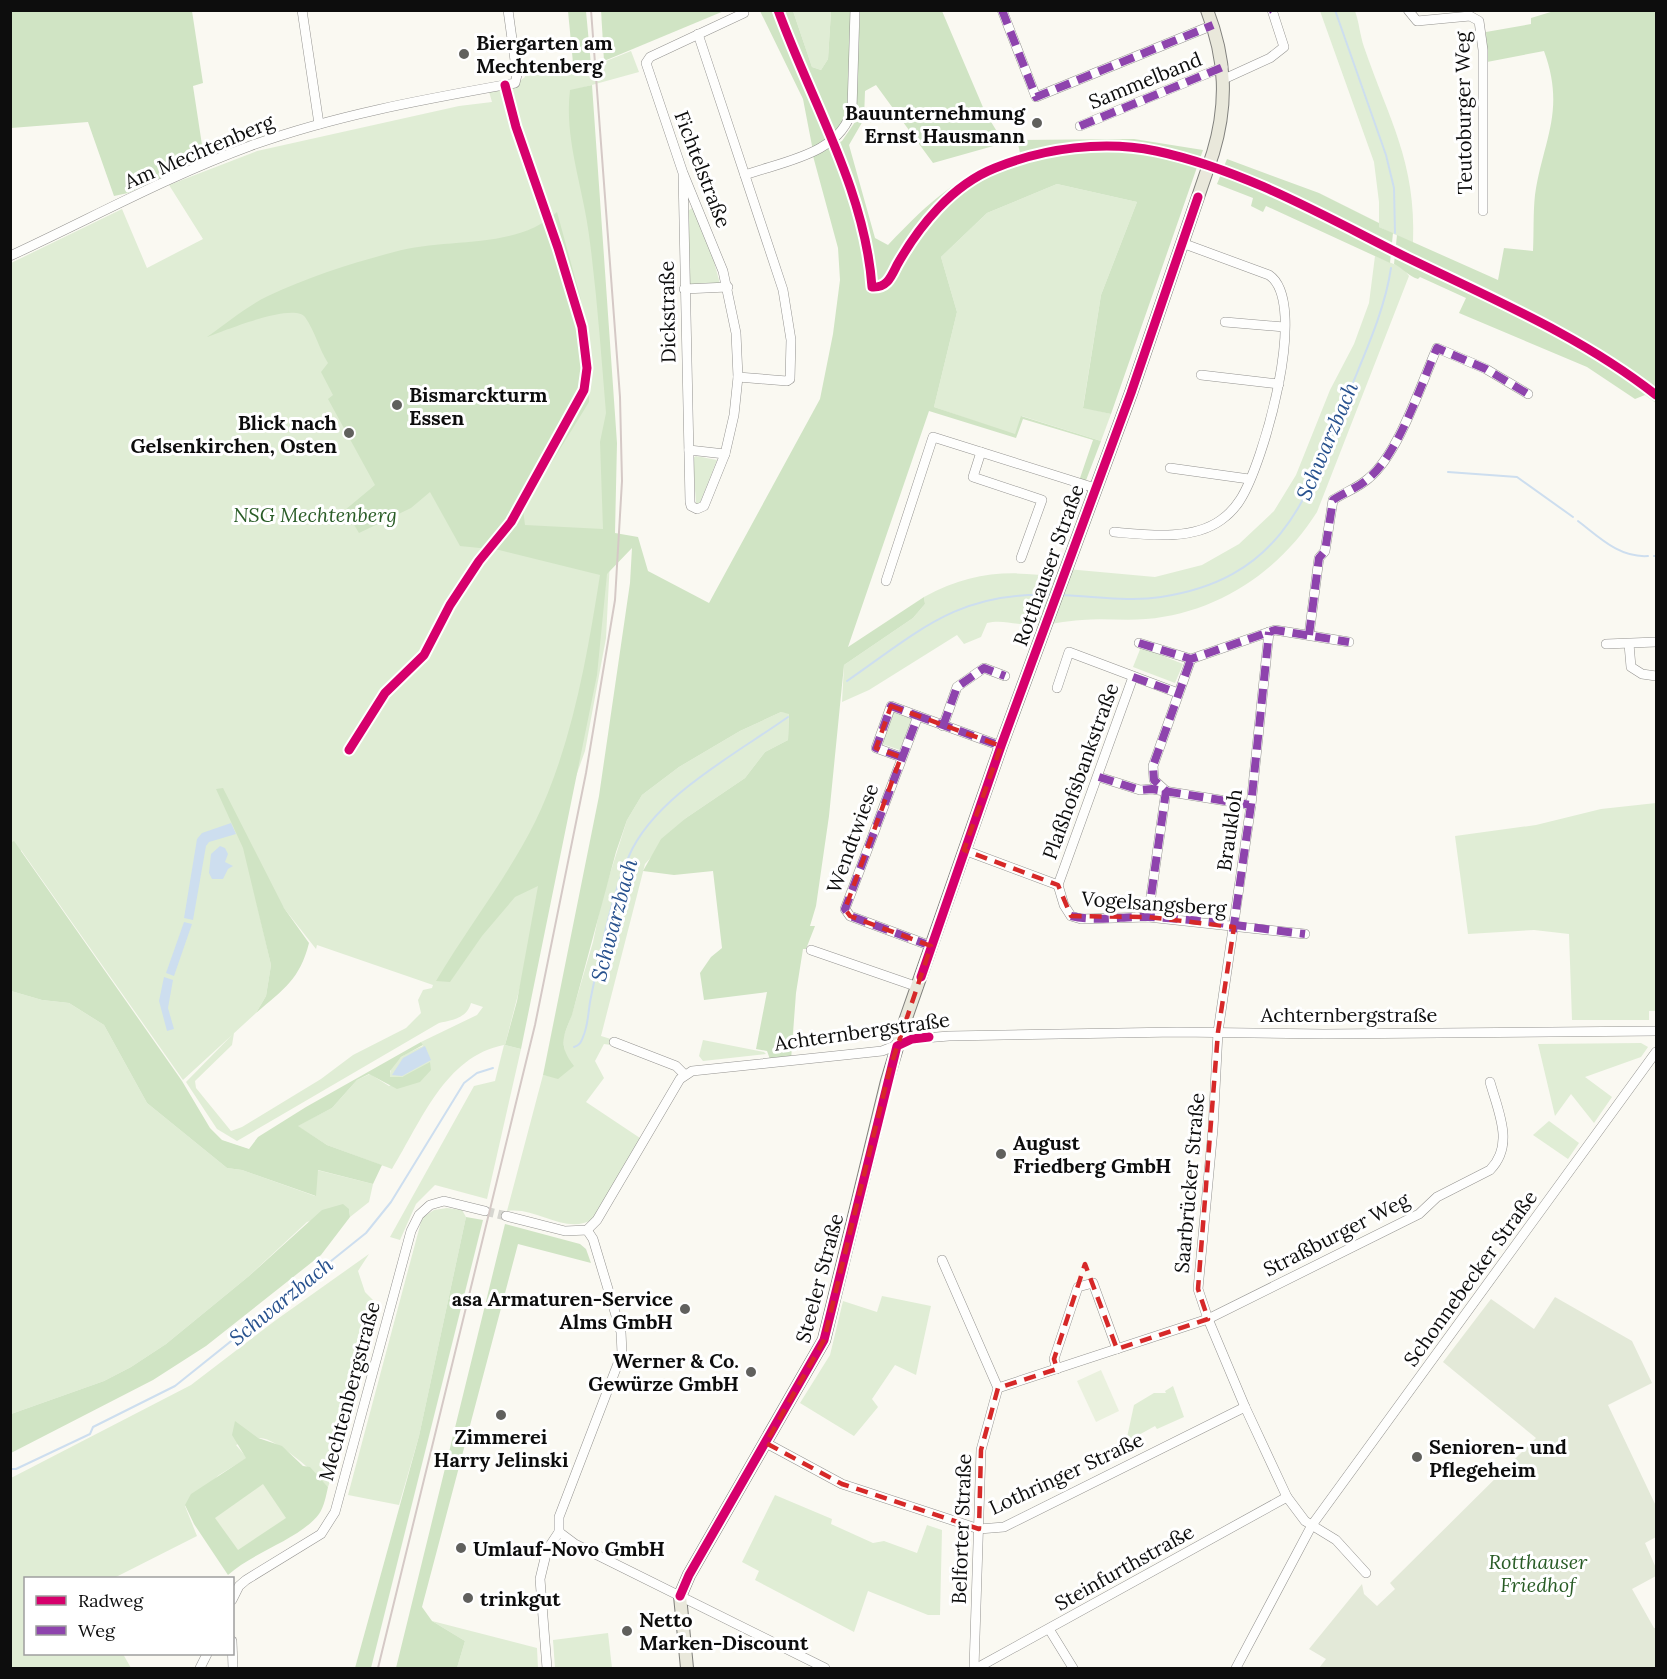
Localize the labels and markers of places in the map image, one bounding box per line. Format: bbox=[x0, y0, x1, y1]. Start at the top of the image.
place label: Biergarten am Mechtenberg bbox=[476, 30, 613, 78]
marker: Biergarten am Mechtenberg bbox=[457, 47, 471, 61]
place label: Bauunternehmung Ernst Hausmann bbox=[845, 100, 1026, 148]
marker: Bauunternehmung Ernst Hausmann bbox=[1030, 116, 1044, 130]
place label: Bismarckturm Essen bbox=[409, 382, 548, 430]
marker: Bismarckturm Essen bbox=[390, 398, 404, 412]
place label: Blick nach Gelsenkirchen, Osten bbox=[130, 410, 338, 458]
marker: Blick nach Gelsenkirchen, Osten bbox=[342, 426, 356, 440]
place label: August Friedberg GmbH bbox=[1013, 1130, 1171, 1178]
marker: August Friedberg GmbH bbox=[994, 1147, 1008, 1161]
place label: asa Armaturen-Service Alms GmbH bbox=[452, 1286, 673, 1334]
marker: asa Armaturen-Service Alms GmbH bbox=[678, 1302, 692, 1316]
place label: Werner & Co. Gewürze GmbH bbox=[588, 1348, 739, 1396]
marker: Werner & Co. Gewürze GmbH bbox=[744, 1365, 758, 1379]
marker: Zimmerei Harry Jelinski bbox=[494, 1408, 508, 1422]
place label: Zimmerei Harry Jelinski bbox=[434, 1424, 569, 1472]
place label: Senioren- und Pflegeheim bbox=[1429, 1434, 1567, 1482]
marker: Senioren- und Pflegeheim bbox=[1410, 1450, 1424, 1464]
place label: Umlauf-Novo GmbH bbox=[473, 1536, 665, 1561]
marker: Umlauf-Novo GmbH bbox=[454, 1541, 468, 1555]
place label: trinkgut bbox=[480, 1586, 561, 1611]
marker: trinkgut bbox=[461, 1591, 475, 1605]
place label: Netto Marken-Discount bbox=[639, 1607, 809, 1655]
marker: Netto Marken-Discount bbox=[620, 1624, 634, 1638]

